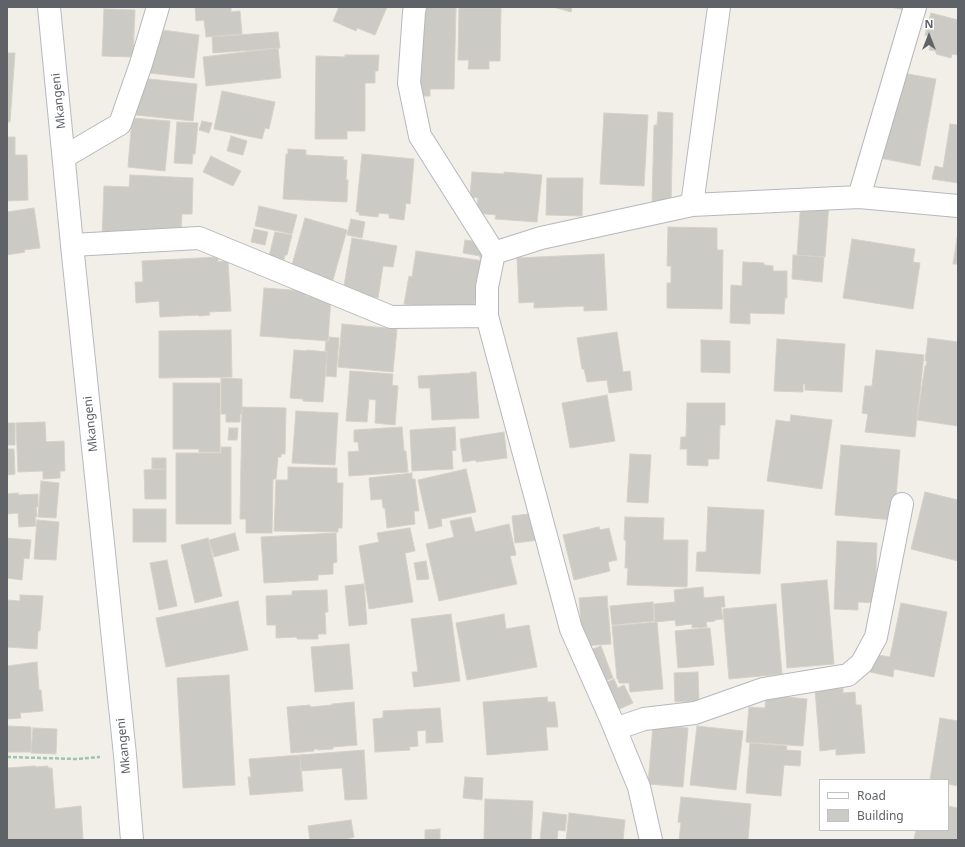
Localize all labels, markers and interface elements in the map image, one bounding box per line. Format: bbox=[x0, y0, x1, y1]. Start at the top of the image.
north arrow bbox=[909, 16, 949, 56]
text: N bbox=[925, 16, 933, 31]
street label: Mkangeni bbox=[49, 72, 69, 130]
street label: Mkangeni bbox=[81, 395, 101, 453]
street label: Mkangeni bbox=[114, 717, 134, 775]
legend bbox=[819, 779, 949, 831]
text: Road bbox=[857, 787, 886, 804]
text: Building bbox=[857, 807, 904, 824]

